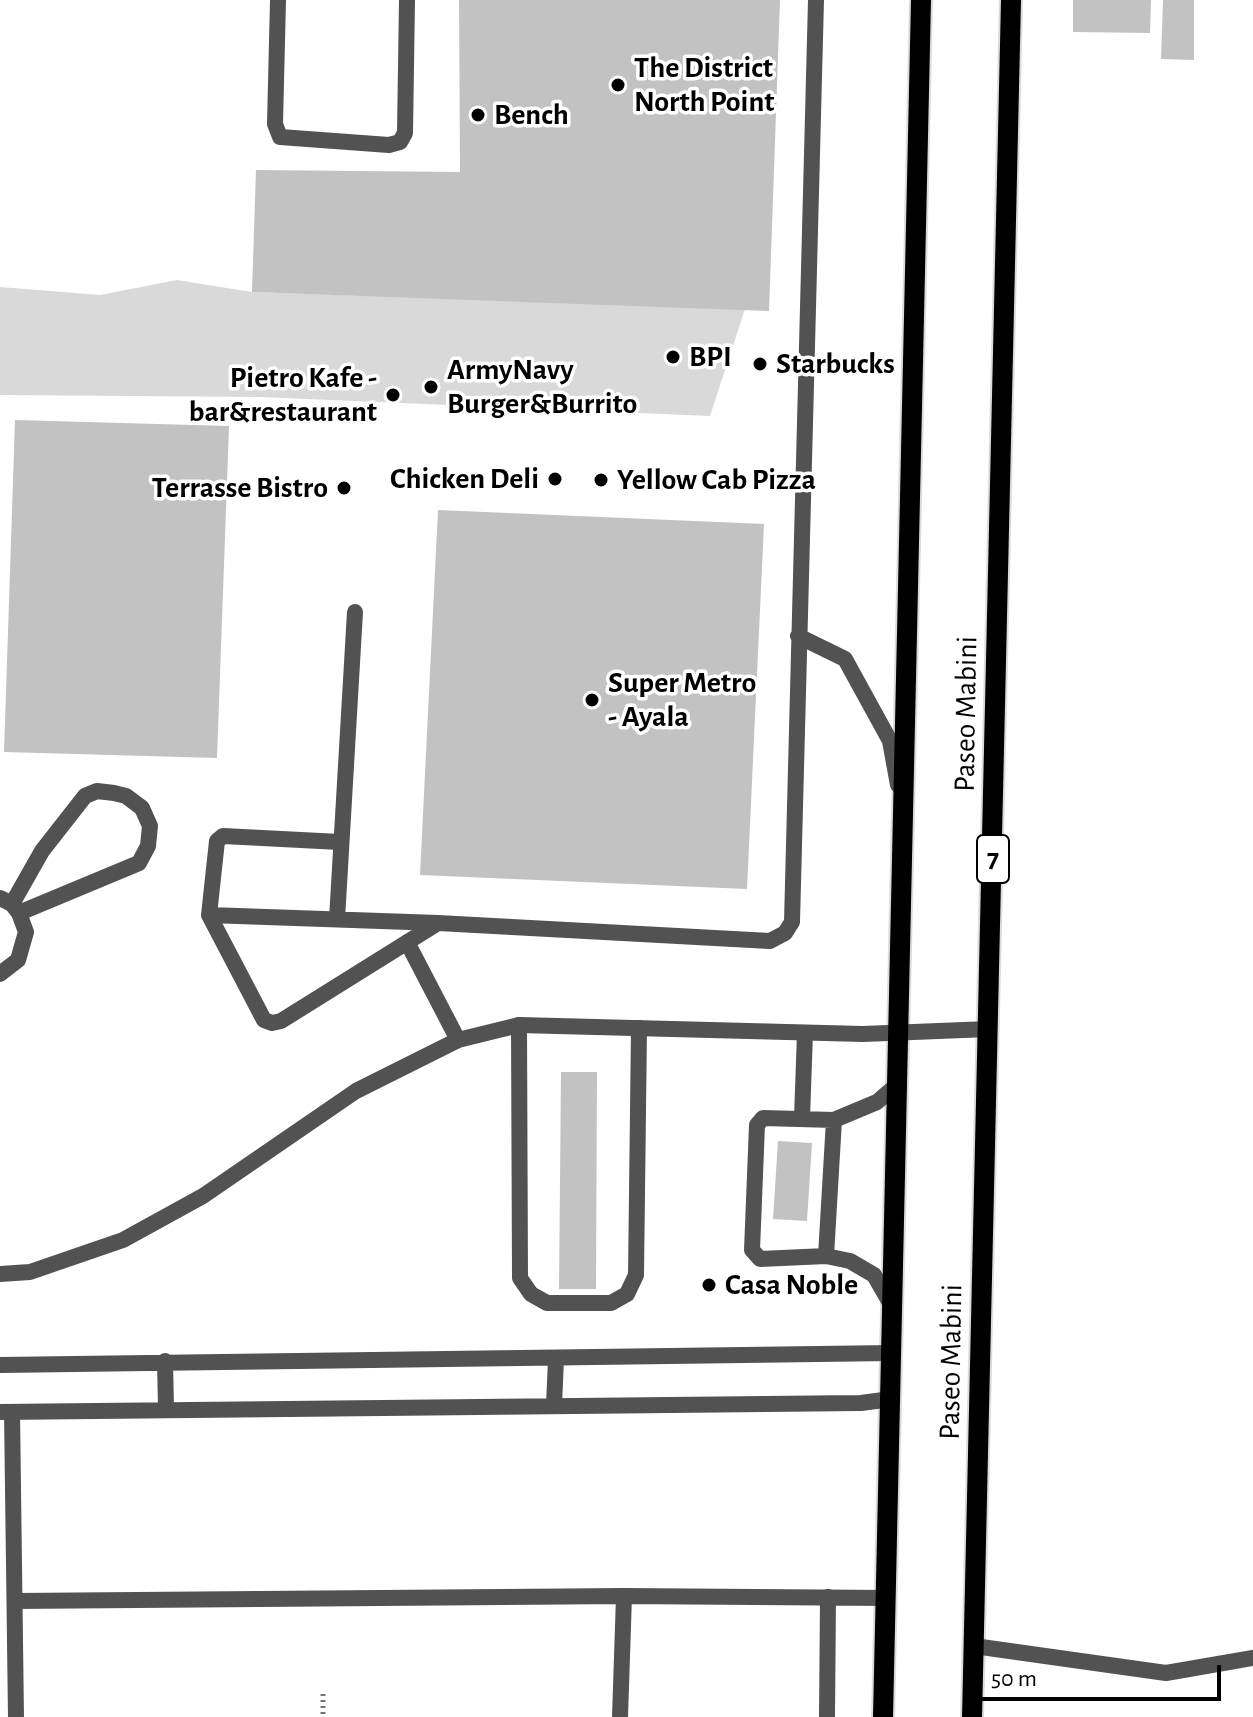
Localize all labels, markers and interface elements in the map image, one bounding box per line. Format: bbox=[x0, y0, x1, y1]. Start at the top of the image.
place label: The District North Point bbox=[634, 50, 774, 120]
marker: The District North Point bbox=[609, 76, 627, 94]
place label: Bench bbox=[494, 97, 569, 133]
marker: Bench bbox=[469, 106, 487, 124]
place label: BPI bbox=[689, 339, 732, 375]
place label: Starbucks bbox=[776, 346, 895, 382]
marker: BPI bbox=[664, 348, 682, 366]
place label: ArmyNavy Burger&Burrito bbox=[447, 352, 637, 422]
marker: Starbucks bbox=[751, 355, 769, 373]
place label: Pietro Kafe - bar&restaurant bbox=[189, 360, 377, 430]
marker: ArmyNavy Burger&Burrito bbox=[422, 378, 440, 396]
marker: Pietro Kafe - bar&restaurant bbox=[384, 386, 402, 404]
place label: Chicken Deli bbox=[390, 461, 539, 497]
place label: Yellow Cab Pizza bbox=[617, 462, 816, 498]
place label: Terrasse Bistro bbox=[152, 470, 328, 506]
marker: Chicken Deli bbox=[546, 470, 564, 488]
marker: Yellow Cab Pizza bbox=[592, 471, 610, 489]
marker: Terrasse Bistro bbox=[335, 479, 353, 497]
street label: Paseo Mabini bbox=[947, 636, 985, 792]
place label: Super Metro - Ayala bbox=[608, 665, 756, 736]
marker: Super Metro - Ayala bbox=[583, 691, 601, 709]
road number: 7 bbox=[977, 835, 1009, 883]
place label: Casa Noble bbox=[725, 1267, 858, 1303]
marker: Casa Noble bbox=[700, 1276, 718, 1294]
street label: Paseo Mabini bbox=[932, 1284, 970, 1440]
scale bar bbox=[981, 1649, 1225, 1699]
text: 50 m bbox=[991, 1667, 1037, 1691]

